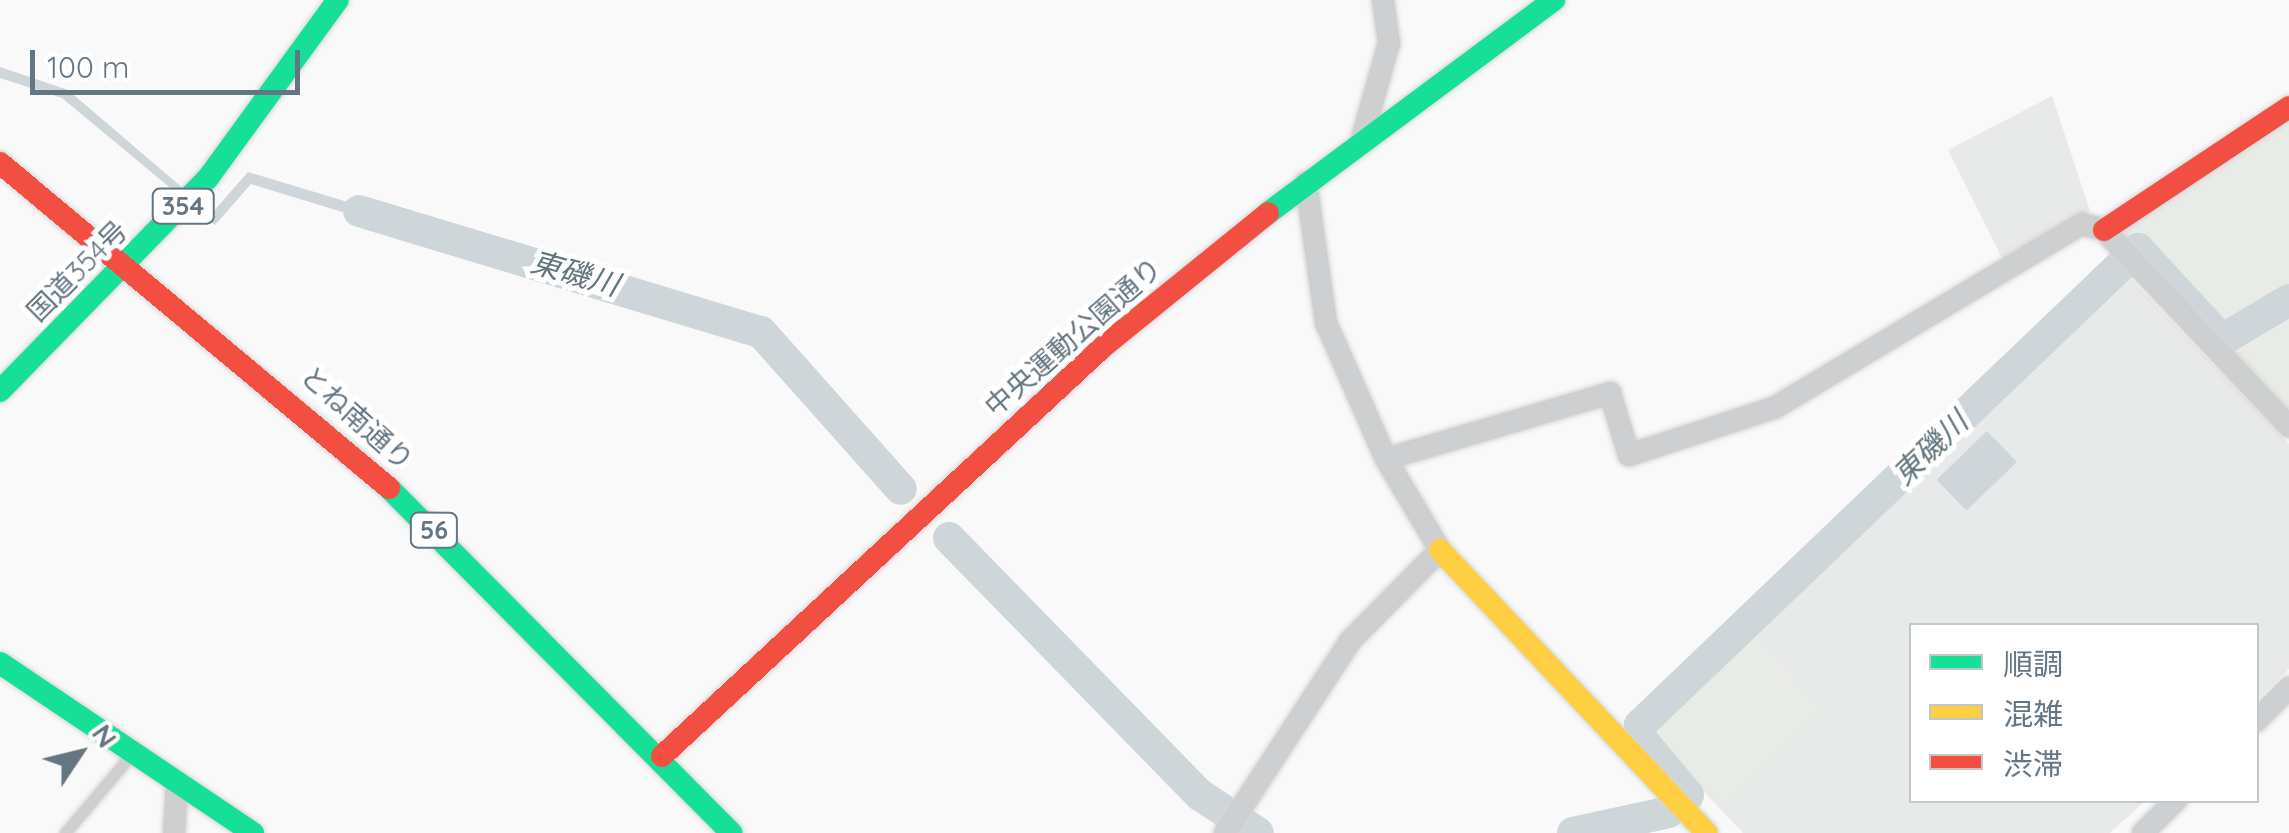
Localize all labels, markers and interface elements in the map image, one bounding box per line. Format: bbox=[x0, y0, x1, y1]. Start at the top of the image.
scale bar bbox=[35, 30, 305, 92]
text: 100 m bbox=[47, 48, 129, 86]
road number: 354 bbox=[150, 186, 216, 226]
street label: 国道354号 bbox=[20, 214, 134, 328]
water label: 東磯川 bbox=[527, 243, 623, 303]
street label: 中央運動公園通り bbox=[977, 251, 1169, 423]
street label: とね南通り bbox=[294, 359, 420, 477]
water label: 東磯川 bbox=[1885, 404, 1975, 492]
road number: 56 bbox=[409, 510, 459, 550]
legend bbox=[1909, 623, 2259, 803]
text: 順調 bbox=[2003, 645, 2063, 683]
text: 混雑 bbox=[2003, 695, 2063, 733]
north arrow bbox=[30, 703, 130, 803]
text: N bbox=[85, 717, 125, 754]
text: 渋滞 bbox=[2003, 745, 2063, 783]

